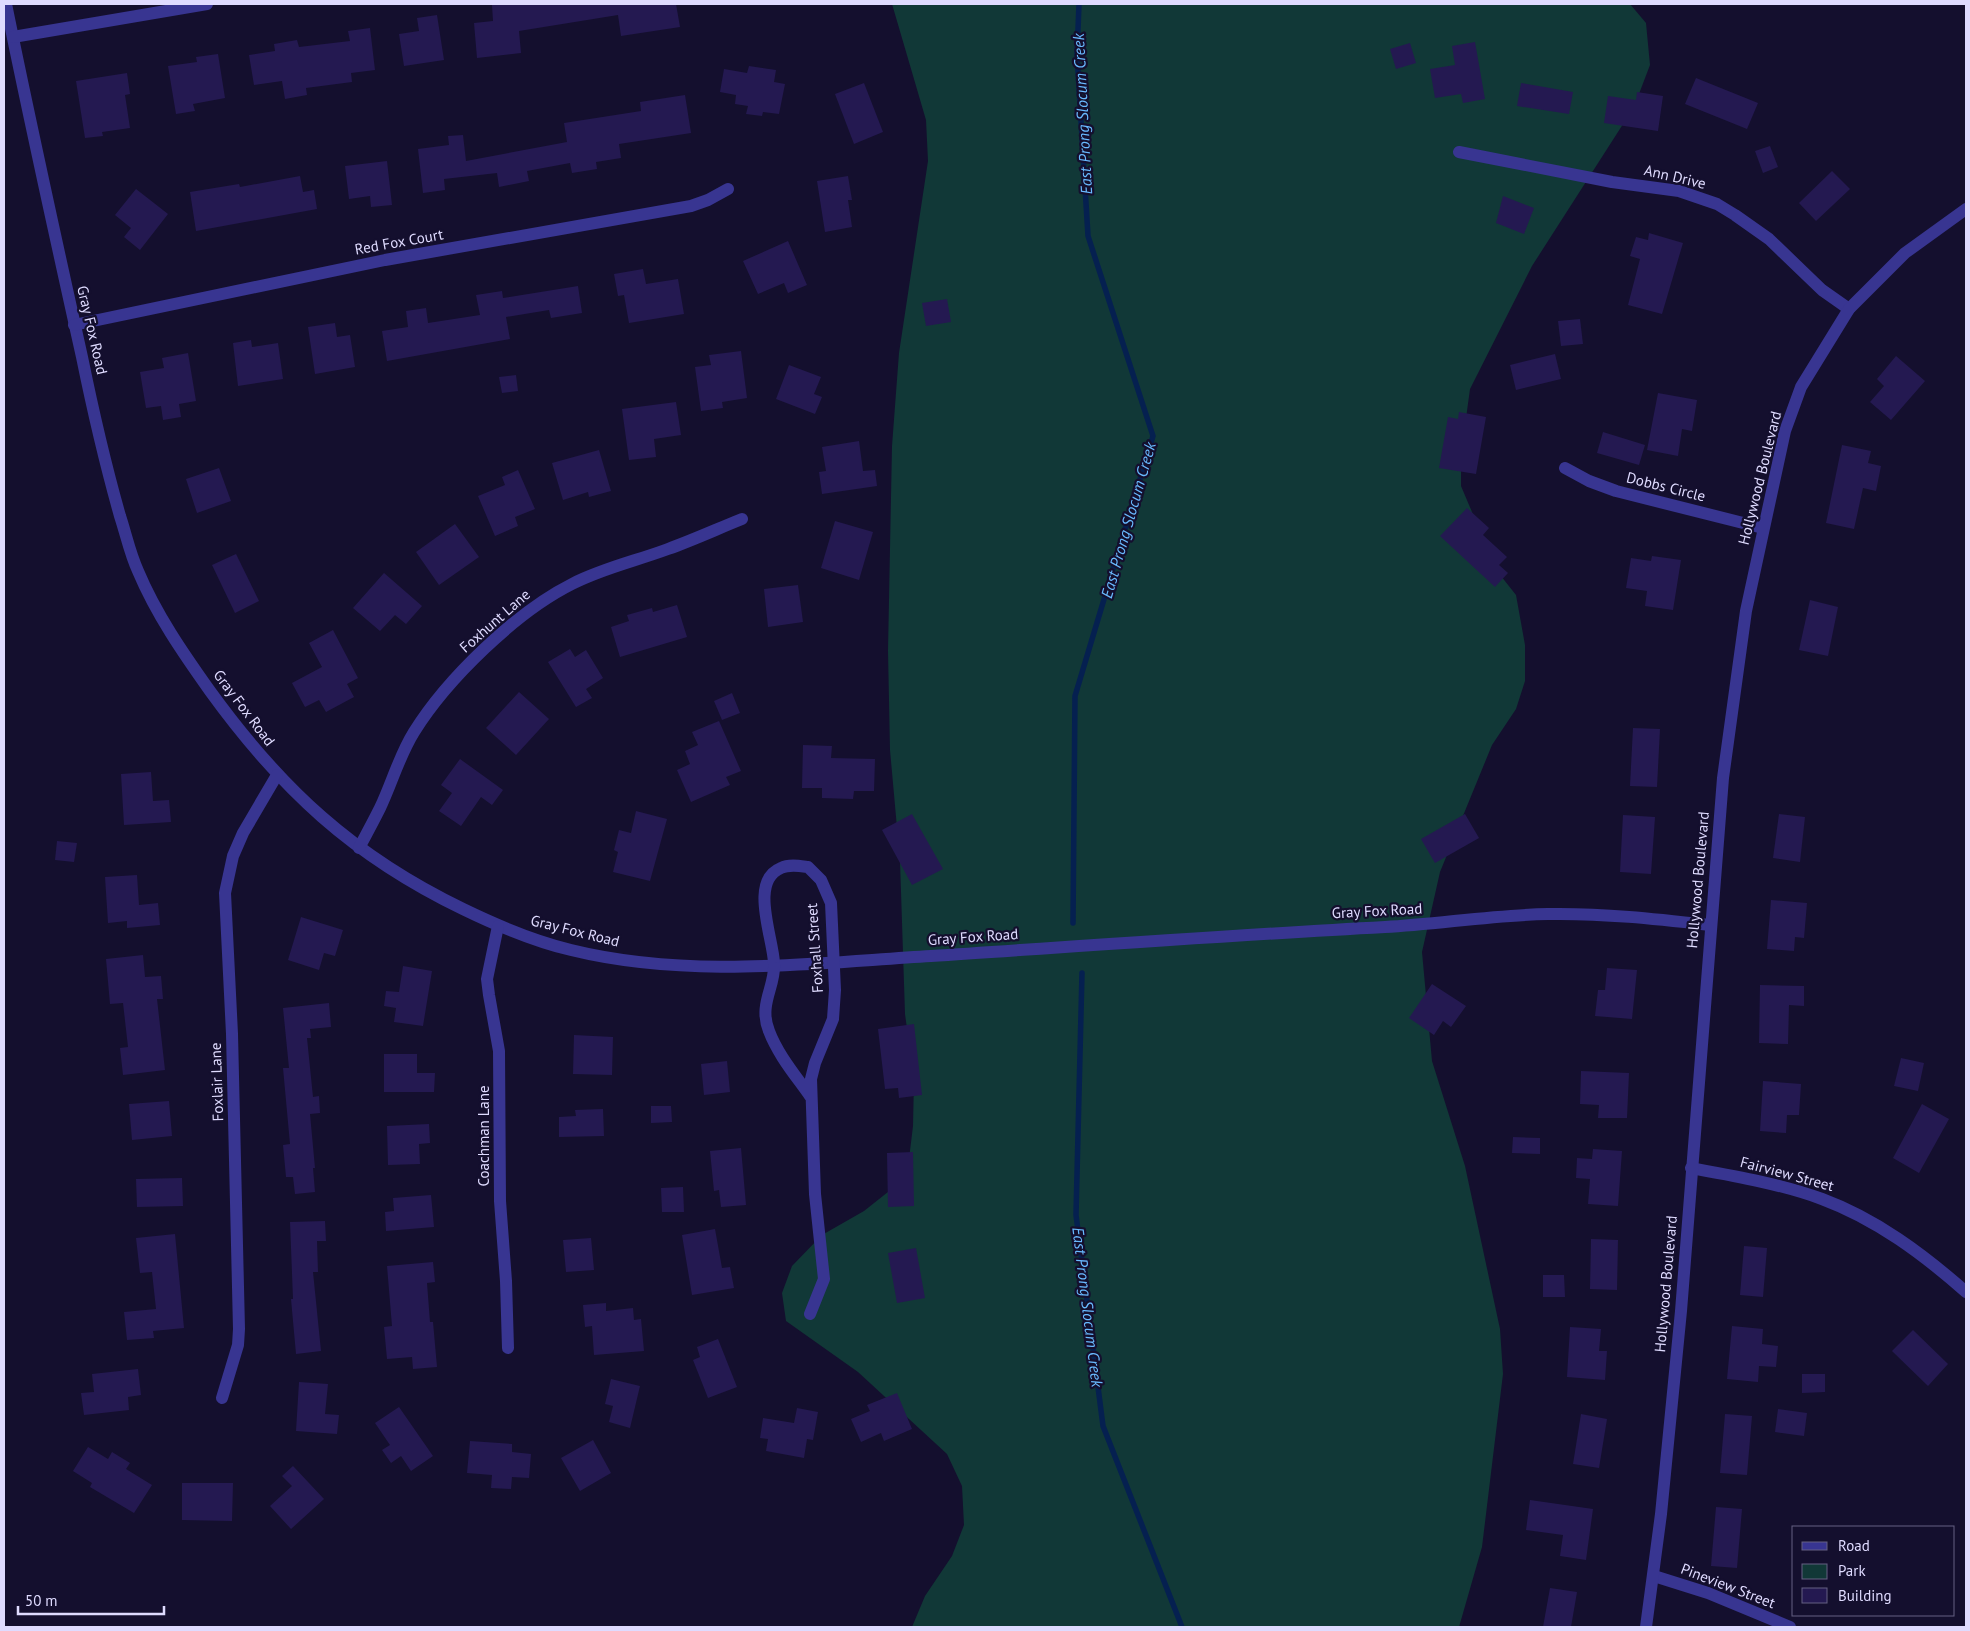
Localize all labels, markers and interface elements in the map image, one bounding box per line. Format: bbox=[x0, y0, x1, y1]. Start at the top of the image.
water label: East Prong Slocum Creek bbox=[1068, 32, 1096, 195]
street label: Ann Drive bbox=[1642, 160, 1708, 193]
street label: Red Fox Court bbox=[353, 224, 445, 259]
street label: Gray Fox Road bbox=[73, 284, 112, 376]
street label: Hollywood Boulevard bbox=[1734, 409, 1785, 547]
water label: East Prong Slocum Creek bbox=[1096, 439, 1160, 600]
street label: Dobbs Circle bbox=[1625, 468, 1708, 506]
street label: Foxhunt Lane bbox=[455, 585, 534, 656]
street label: Gray Fox Road bbox=[210, 666, 279, 750]
street label: Hollywood Boulevard bbox=[1682, 811, 1713, 949]
street label: Gray Fox Road bbox=[1331, 899, 1423, 922]
street label: Foxhall Street bbox=[802, 903, 827, 994]
street label: Gray Fox Road bbox=[529, 910, 621, 951]
street label: Gray Fox Road bbox=[927, 924, 1019, 949]
street label: Foxlair Lane bbox=[206, 1042, 227, 1122]
street label: Coachman Lane bbox=[474, 1085, 493, 1187]
street label: Fairview Street bbox=[1738, 1152, 1836, 1195]
street label: Hollywood Boulevard bbox=[1650, 1215, 1681, 1353]
water label: East Prong Slocum Creek bbox=[1068, 1226, 1108, 1389]
legend bbox=[1792, 1526, 1955, 1616]
text: Road bbox=[1838, 1536, 1870, 1555]
street label: Pineview Street bbox=[1678, 1559, 1778, 1612]
text: Park bbox=[1838, 1561, 1866, 1580]
scale bar bbox=[18, 1584, 164, 1616]
text: Building bbox=[1838, 1586, 1892, 1605]
text: 50 m bbox=[25, 1591, 58, 1610]

